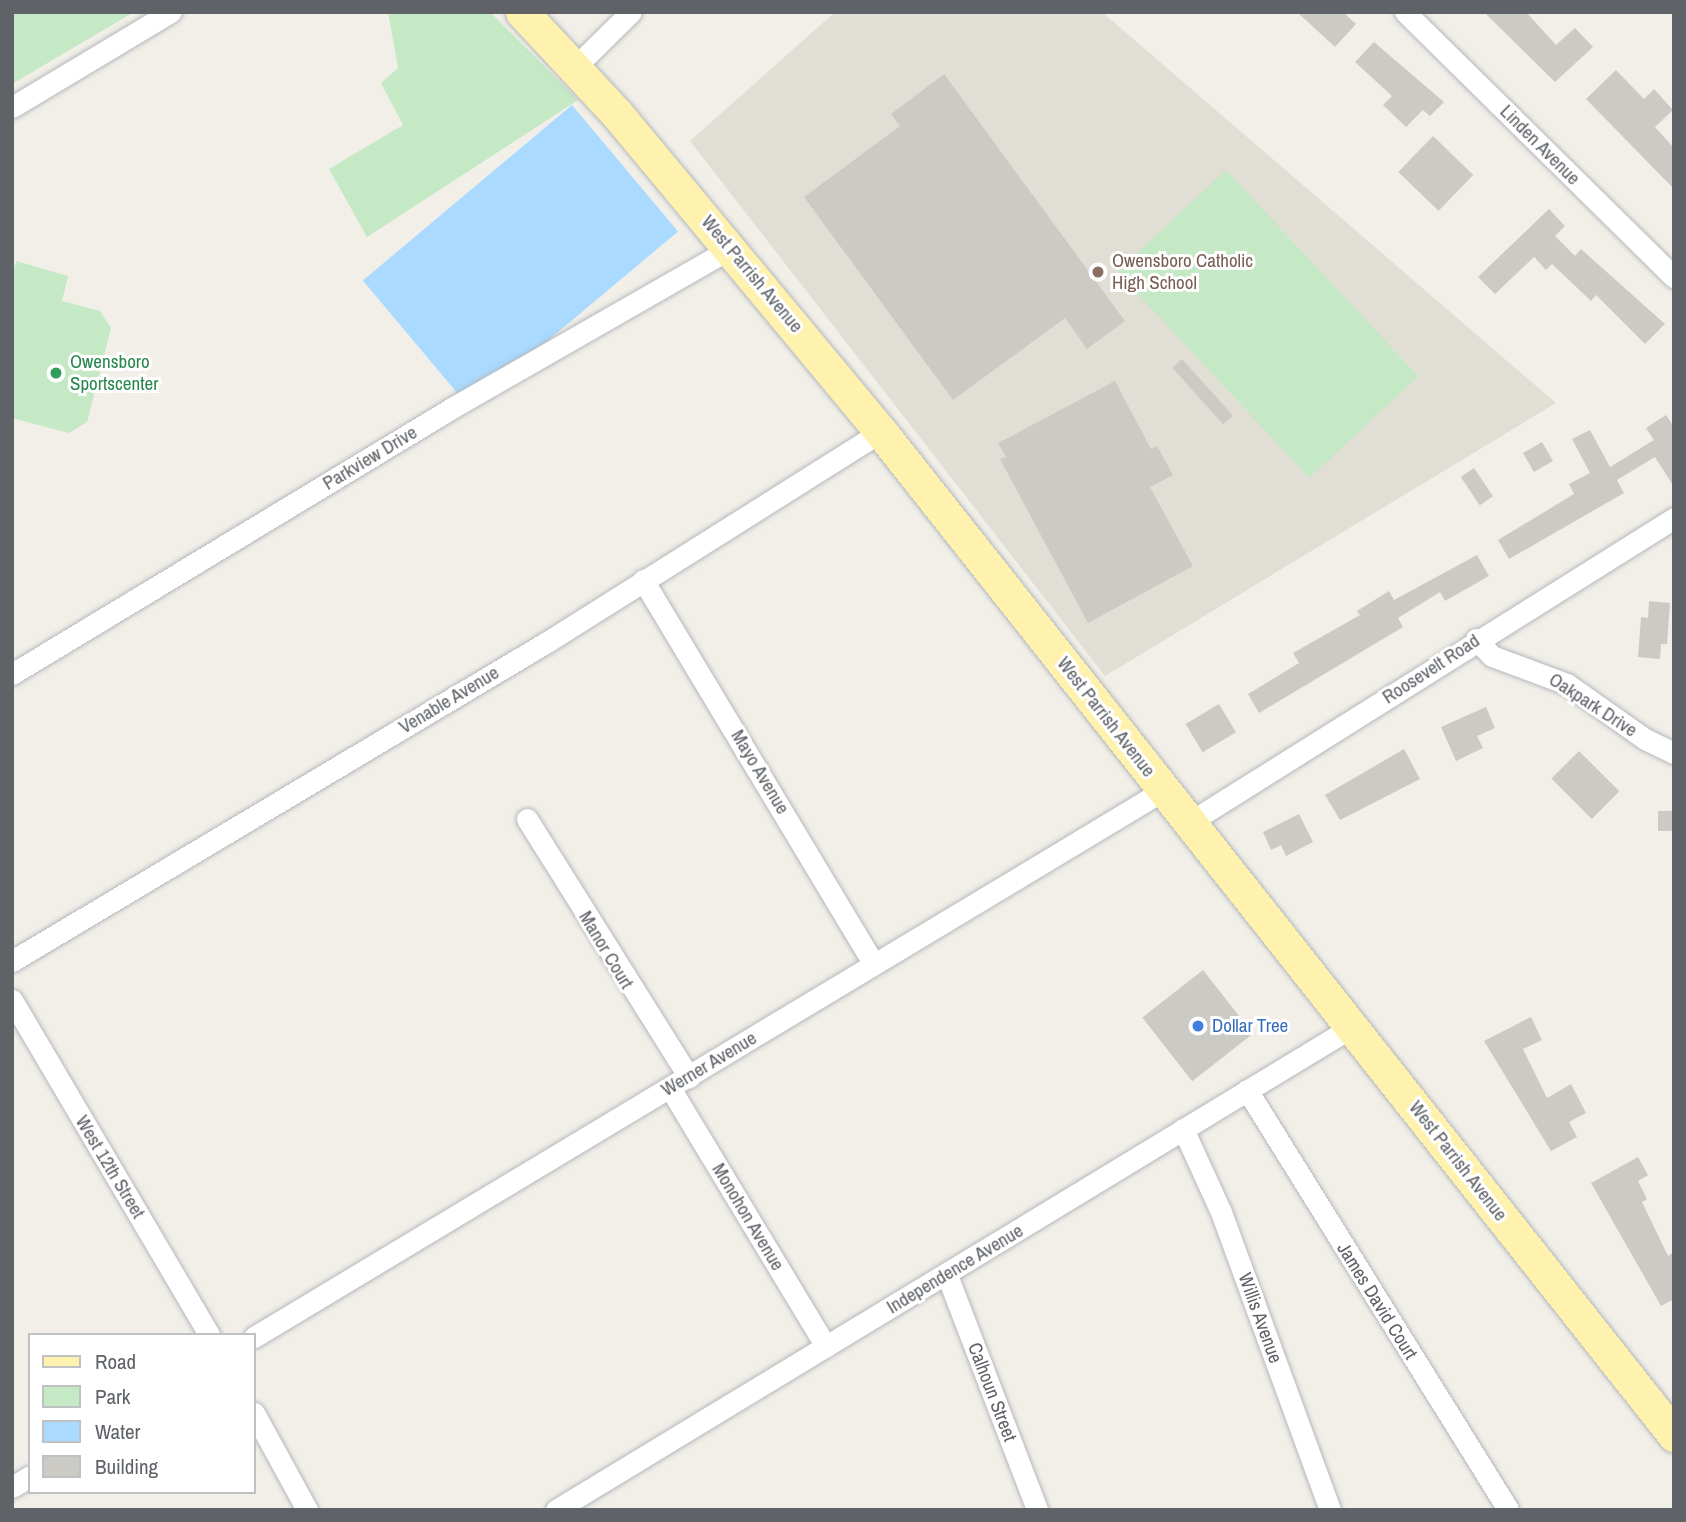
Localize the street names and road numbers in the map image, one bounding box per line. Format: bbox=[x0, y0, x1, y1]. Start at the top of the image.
street label: Linden Avenue bbox=[1495, 100, 1585, 190]
street label: West Parrish Avenue bbox=[696, 210, 808, 338]
street label: Parkview Drive bbox=[319, 421, 421, 495]
street label: Roosevelt Road bbox=[1378, 629, 1484, 709]
street label: West Parrish Avenue bbox=[1052, 652, 1160, 782]
street label: Venable Avenue bbox=[395, 661, 503, 739]
street label: Oakpark Drive bbox=[1545, 668, 1641, 742]
street label: Mayo Avenue bbox=[726, 725, 794, 819]
street label: Manor Court bbox=[574, 907, 638, 993]
street label: Werner Avenue bbox=[657, 1026, 761, 1102]
street label: West Parrish Avenue bbox=[1404, 1096, 1512, 1226]
street label: West 12th Street bbox=[70, 1112, 150, 1222]
street label: Monohon Avenue bbox=[707, 1159, 789, 1275]
street label: Independence Avenue bbox=[882, 1219, 1028, 1319]
street label: James David Court bbox=[1332, 1238, 1422, 1364]
street label: Willis Avenue bbox=[1233, 1269, 1287, 1367]
street label: Calhoun Street bbox=[963, 1339, 1021, 1445]

